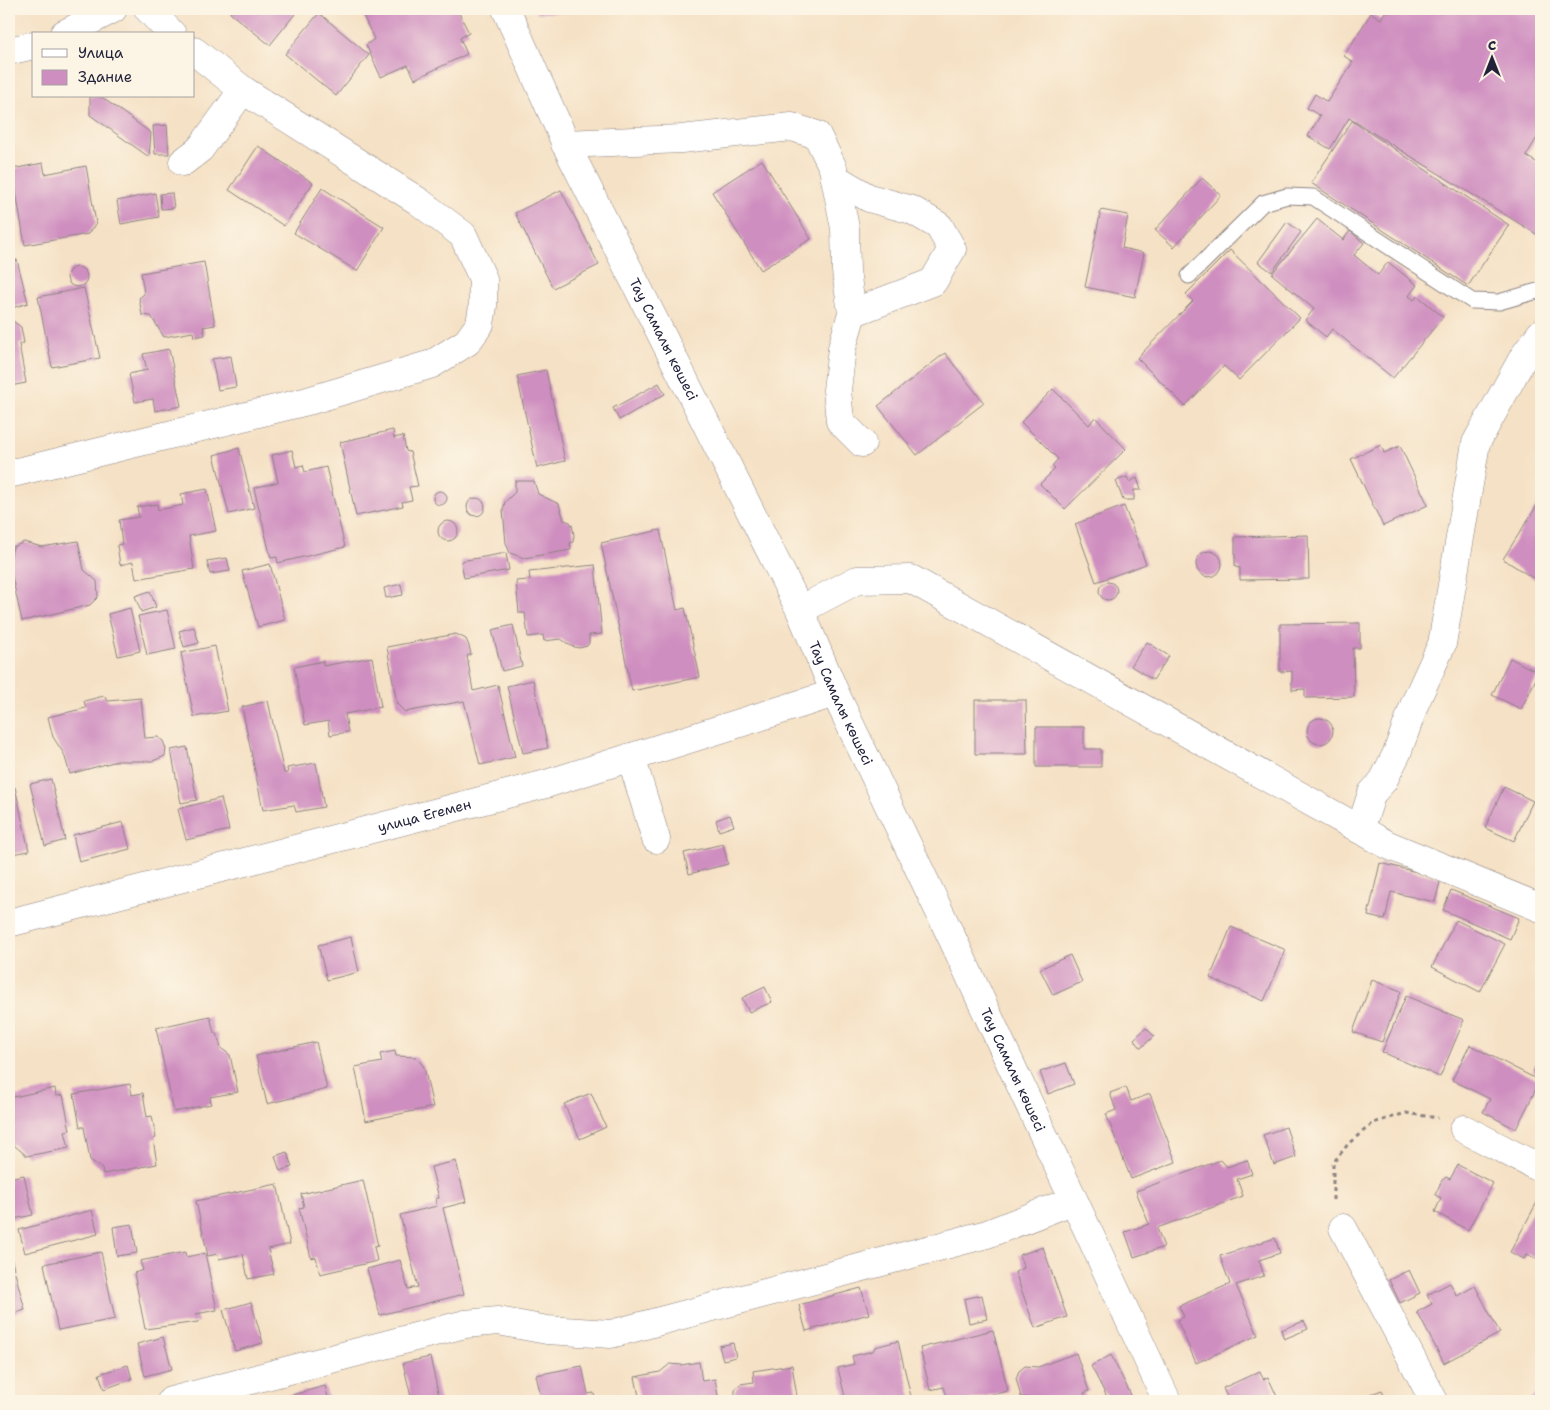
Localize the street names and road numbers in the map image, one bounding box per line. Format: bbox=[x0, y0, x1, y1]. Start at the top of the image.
street label: Тау Самалы көшесі bbox=[625, 275, 702, 403]
street label: Тау Самалы көшесі bbox=[805, 638, 877, 768]
street label: улица Егемен bbox=[376, 795, 473, 836]
street label: Тау Самалы көшесі bbox=[977, 1005, 1050, 1134]

